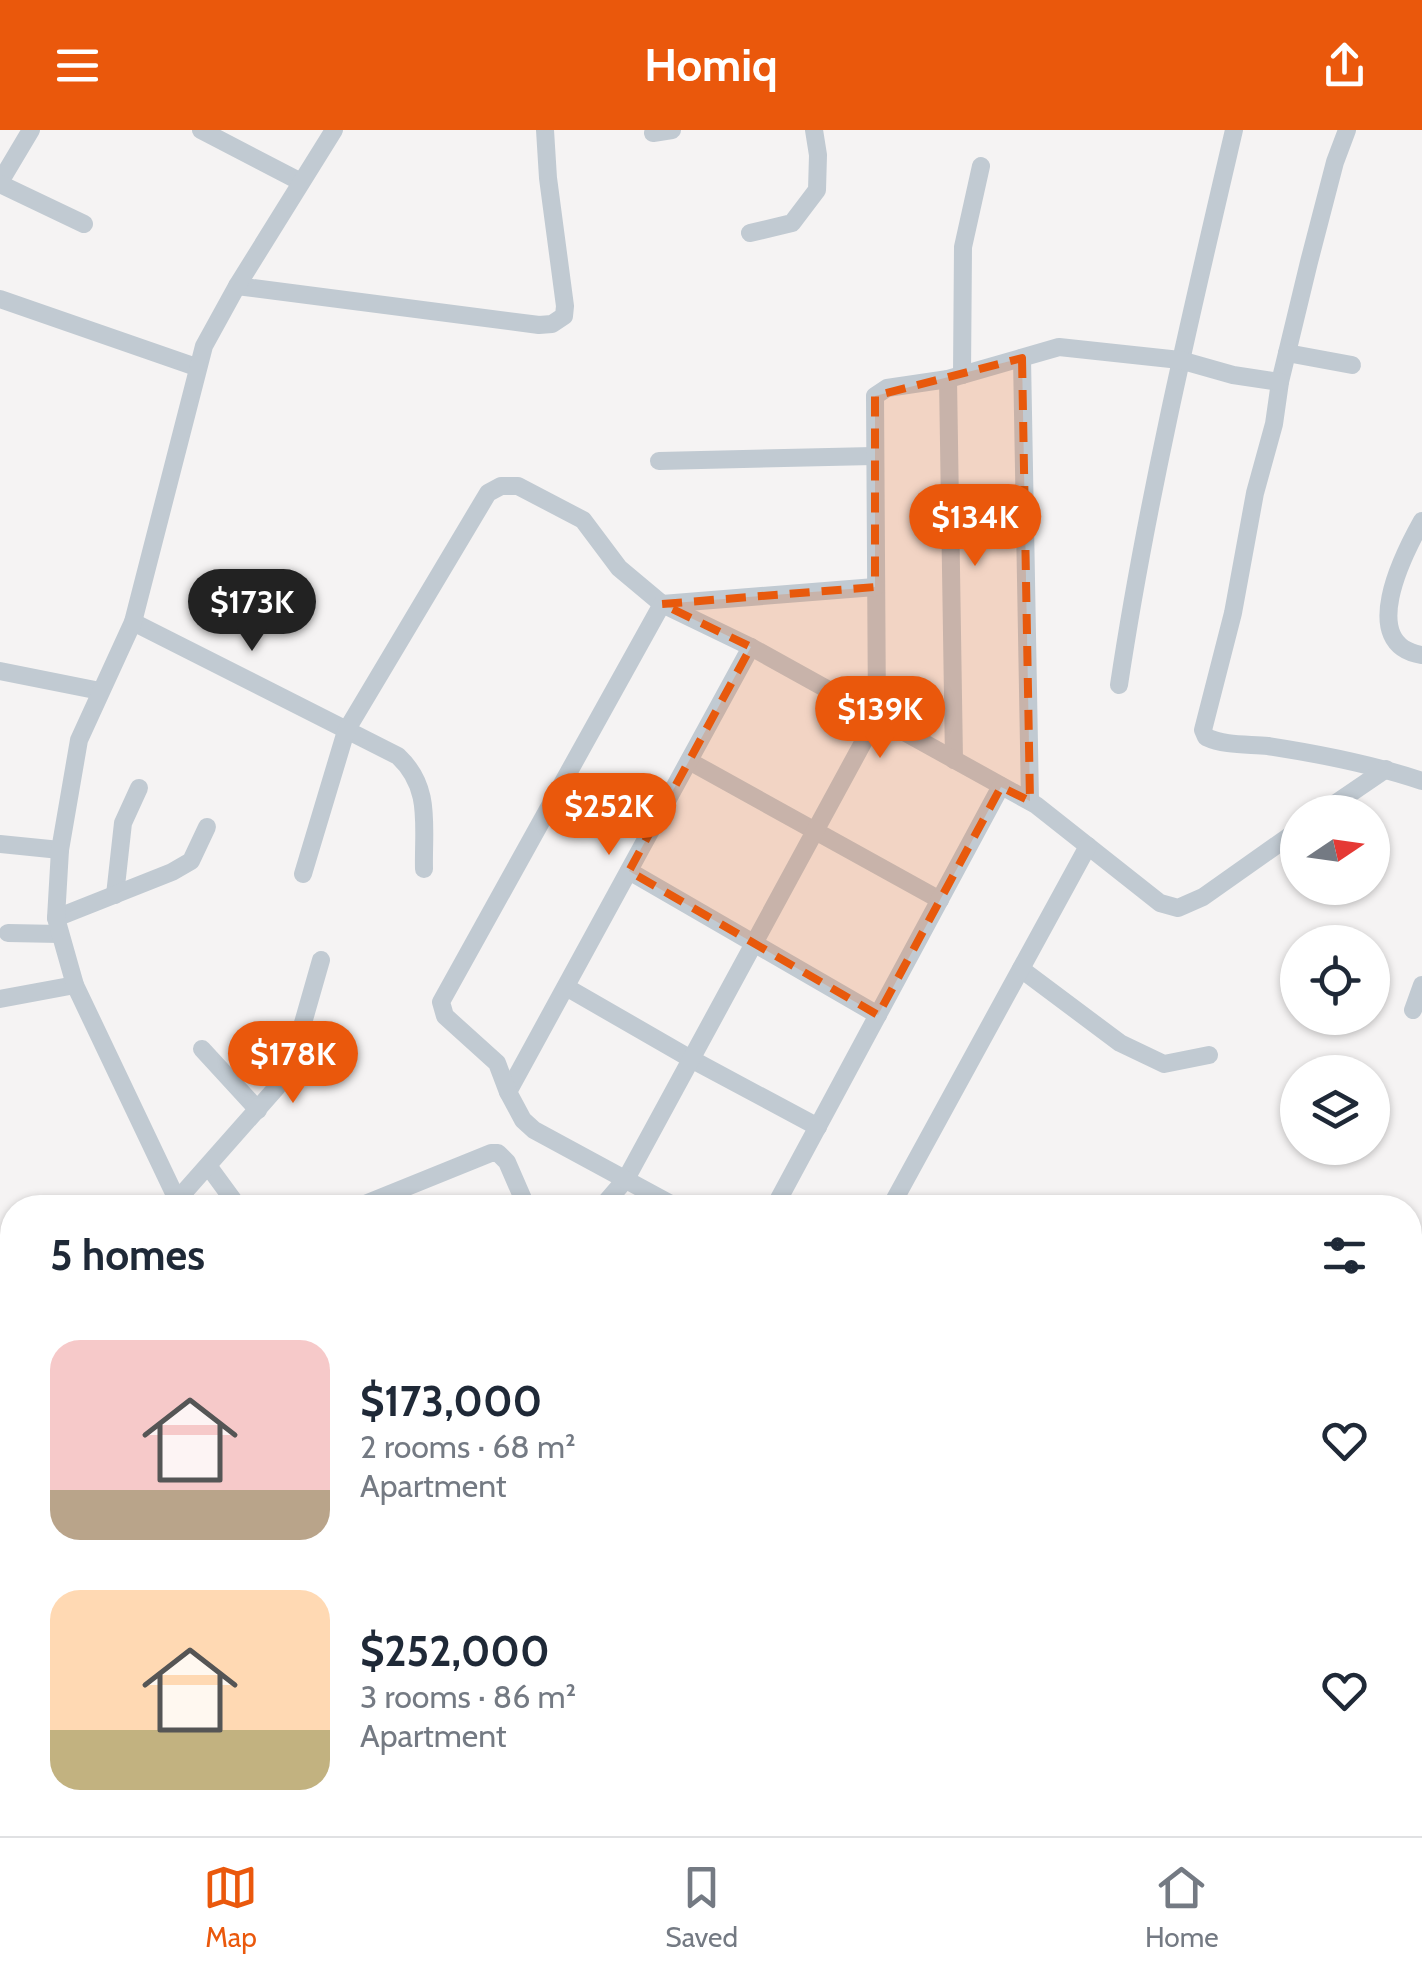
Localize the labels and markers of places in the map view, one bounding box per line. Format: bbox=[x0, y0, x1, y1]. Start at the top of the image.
pin: $134K bbox=[905, 484, 1045, 569]
pin: $173K bbox=[182, 569, 322, 654]
pin: $139K bbox=[810, 676, 950, 761]
pin: $252K bbox=[539, 773, 679, 858]
pin: $178K bbox=[223, 1021, 363, 1106]

